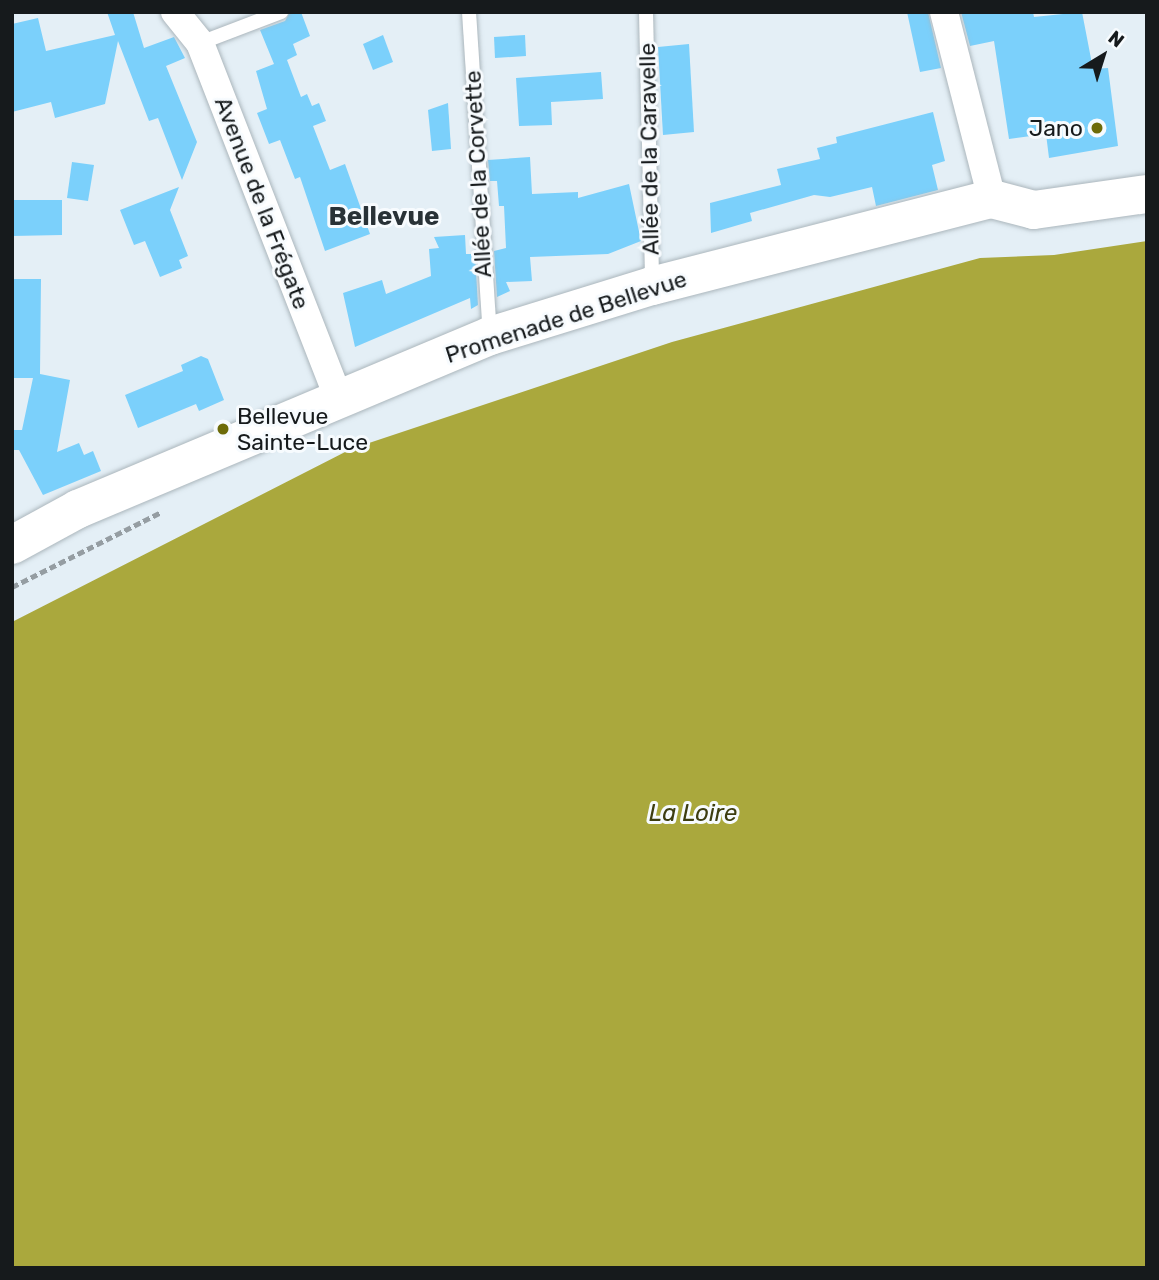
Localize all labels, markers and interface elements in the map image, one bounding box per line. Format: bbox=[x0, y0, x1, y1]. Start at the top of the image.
north arrow bbox=[1068, 21, 1138, 91]
text: N bbox=[1104, 26, 1129, 52]
street label: Allée de la Caravelle bbox=[633, 43, 665, 255]
street label: Allée de la Corvette bbox=[459, 70, 497, 278]
street label: Avenue de la Frégate bbox=[209, 93, 315, 313]
place label: Jano bbox=[1029, 114, 1083, 142]
marker: Jano bbox=[1089, 120, 1105, 136]
district label: Bellevue bbox=[328, 201, 440, 233]
street label: Promenade de Bellevue bbox=[442, 265, 690, 369]
place label: Bellevue Sainte-Luce bbox=[237, 402, 368, 456]
marker: Bellevue Sainte-Luce bbox=[215, 421, 231, 437]
water label: La Loire bbox=[649, 800, 737, 828]

